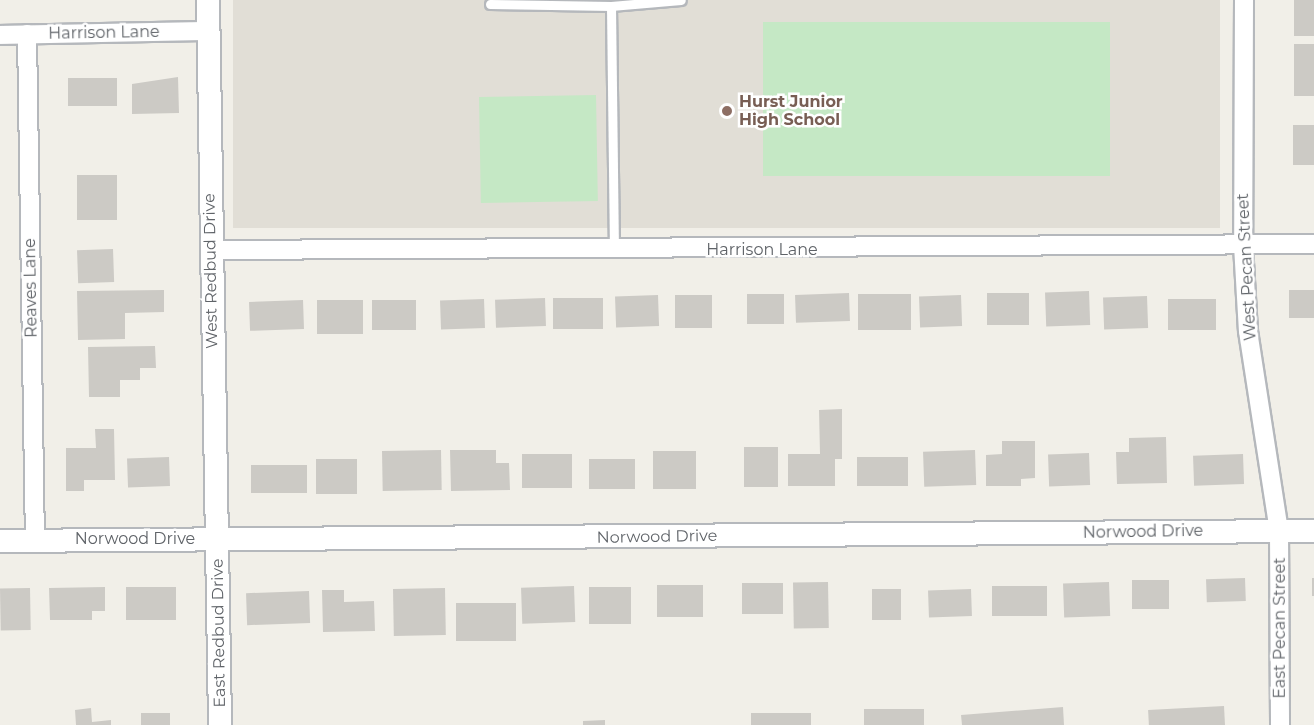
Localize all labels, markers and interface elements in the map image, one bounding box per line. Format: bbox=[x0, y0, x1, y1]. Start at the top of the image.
street label: Harrison Lane bbox=[48, 22, 160, 44]
place label: Hurst Junior High School bbox=[739, 92, 843, 130]
marker: Hurst Junior High School bbox=[720, 104, 734, 118]
street label: West Redbud Drive bbox=[200, 193, 222, 349]
street label: West Pecan Street bbox=[1234, 193, 1260, 341]
street label: Reaves Lane bbox=[21, 238, 41, 338]
street label: Harrison Lane bbox=[706, 240, 818, 260]
street label: Norwood Drive bbox=[1083, 521, 1203, 543]
street label: Norwood Drive bbox=[597, 526, 717, 548]
street label: Norwood Drive bbox=[75, 529, 195, 549]
street label: East Pecan Street bbox=[1270, 557, 1290, 699]
street label: East Redbud Drive bbox=[208, 558, 230, 708]

